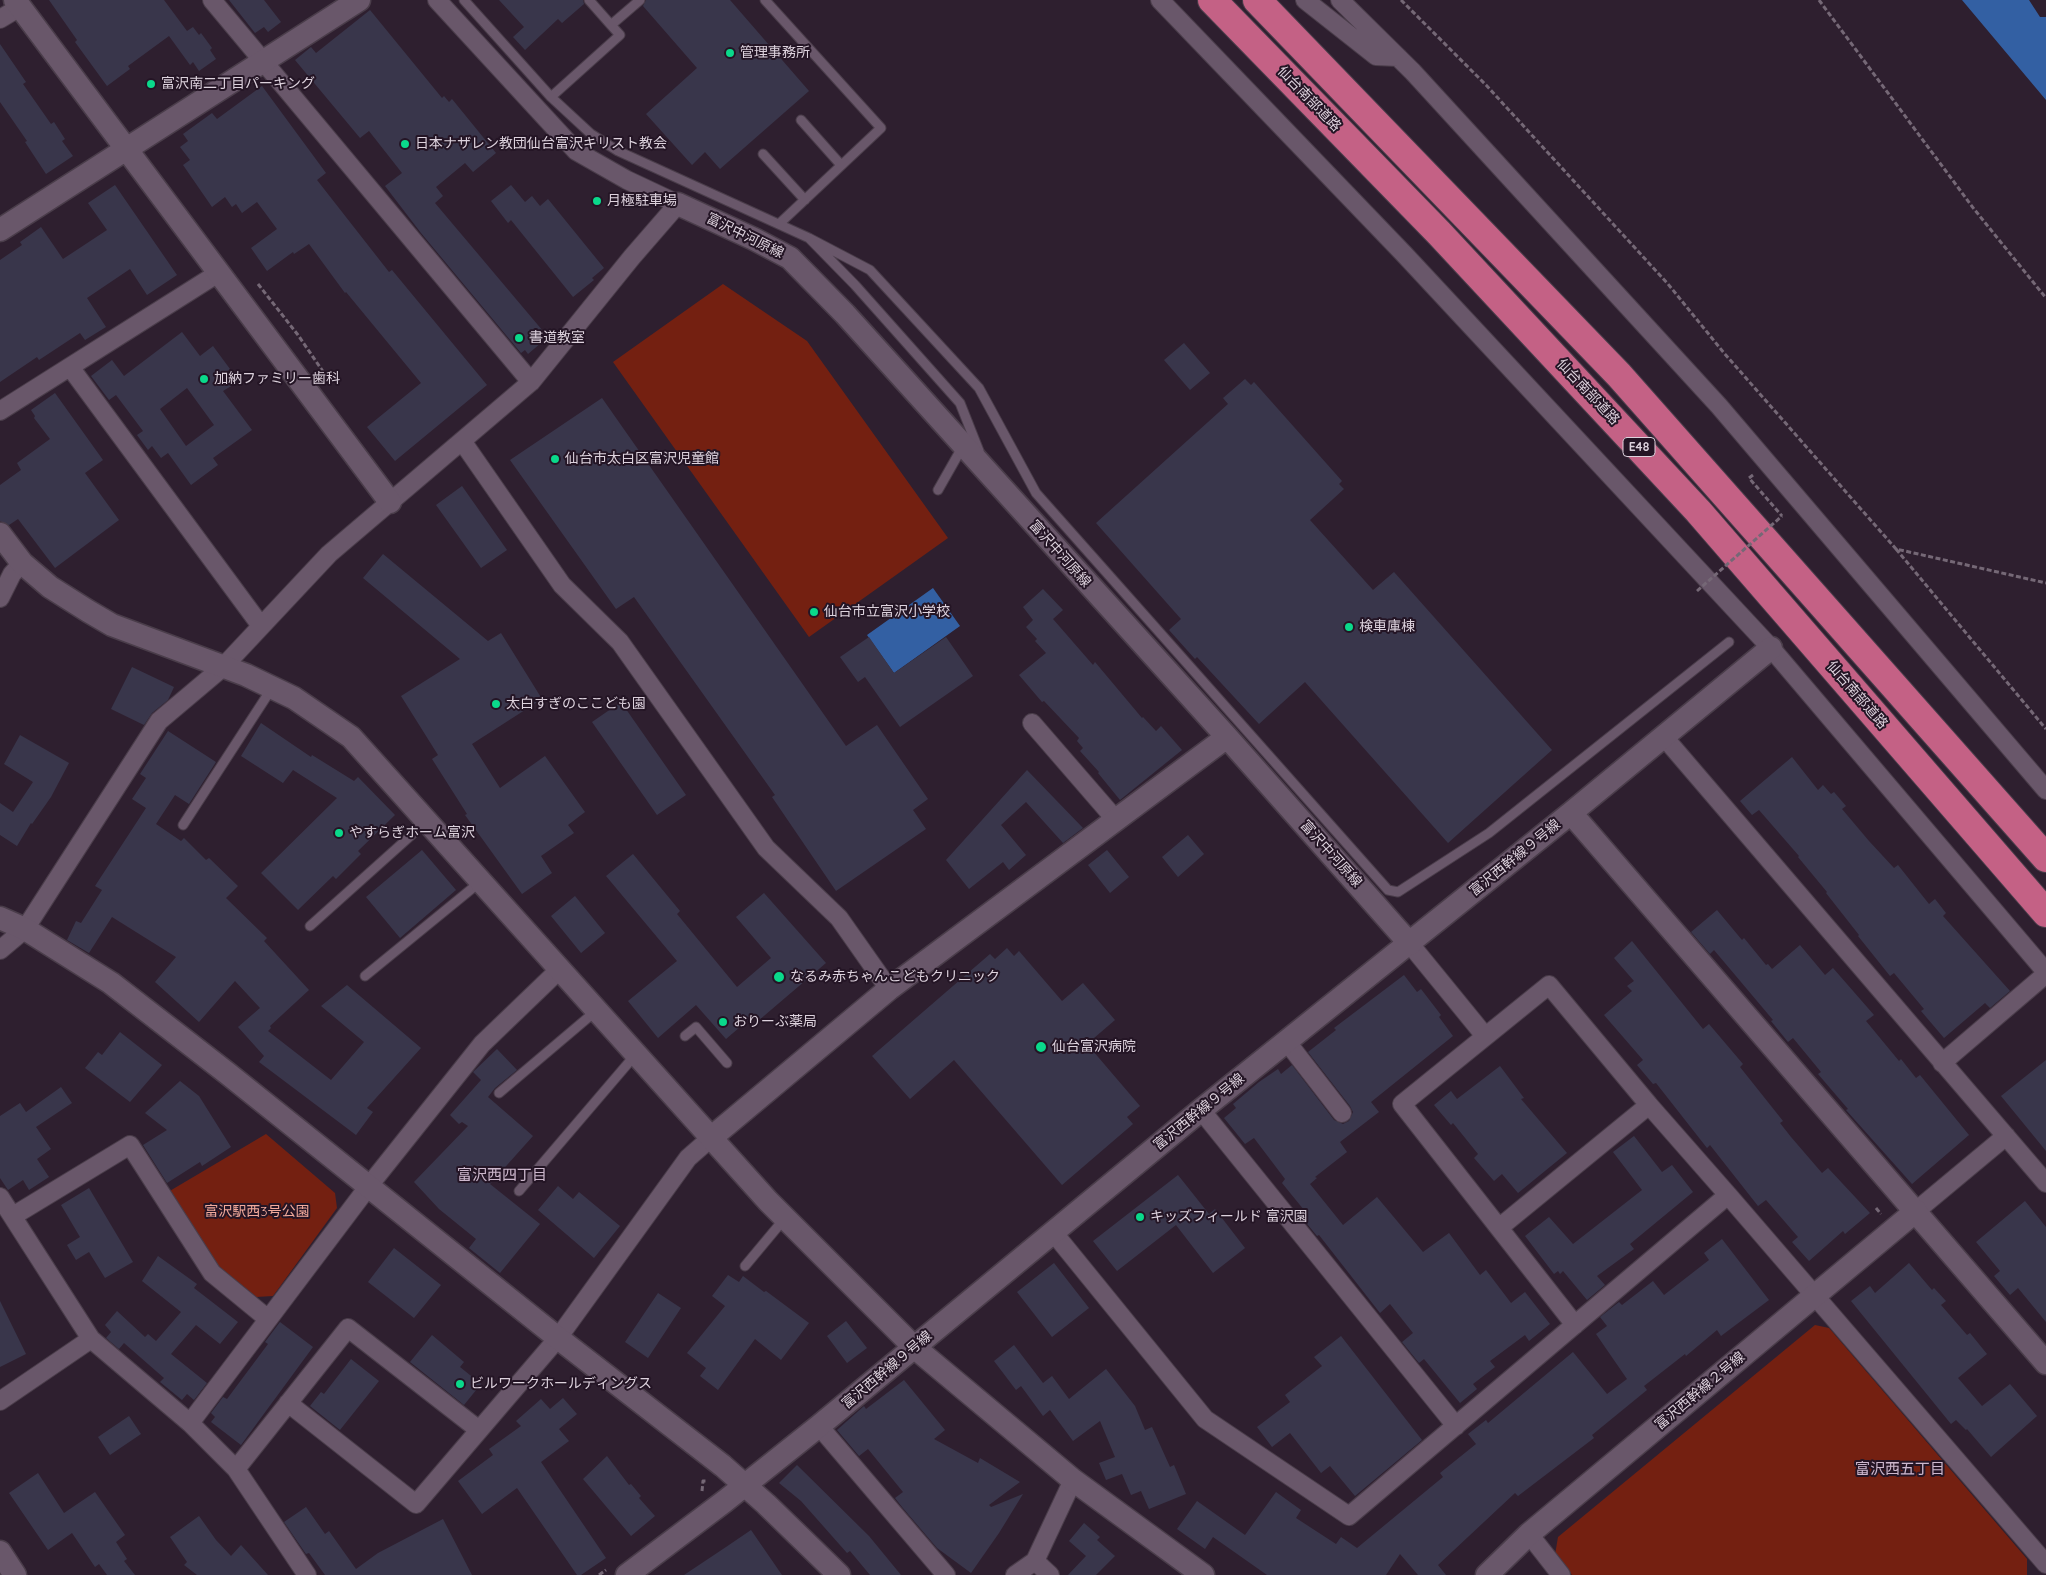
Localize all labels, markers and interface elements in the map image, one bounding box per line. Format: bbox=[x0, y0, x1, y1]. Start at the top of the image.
place label: 管理事務所 bbox=[740, 45, 810, 61]
marker: 管理事務所 bbox=[724, 47, 736, 59]
street label: 仙台南部道路 bbox=[1274, 63, 1344, 135]
place label: 富沢南二丁目パーキング bbox=[161, 76, 315, 92]
marker: 富沢南二丁目パーキング bbox=[145, 78, 157, 90]
place label: 日本ナザレン教団仙台富沢キリスト教会 bbox=[415, 136, 667, 152]
marker: 日本ナザレン教団仙台富沢キリスト教会 bbox=[399, 138, 411, 150]
place label: 月極駐車場 bbox=[607, 193, 677, 209]
marker: 月極駐車場 bbox=[591, 195, 603, 207]
street label: 富沢中河原線 bbox=[704, 210, 786, 262]
place label: 書道教室 bbox=[529, 330, 585, 346]
marker: 書道教室 bbox=[513, 332, 525, 344]
street label: 仙台南部道路 bbox=[1553, 356, 1623, 428]
place label: 加納ファミリー歯科 bbox=[214, 371, 340, 387]
marker: 加納ファミリー歯科 bbox=[198, 373, 210, 385]
road number: E48 bbox=[1623, 438, 1655, 457]
place label: 仙台市太白区富沢児童館 bbox=[565, 451, 719, 467]
marker: 仙台市太白区富沢児童館 bbox=[549, 453, 561, 465]
street label: 富沢中河原線 bbox=[1026, 517, 1094, 591]
place label: 仙台市立富沢小学校 bbox=[824, 604, 950, 620]
marker: 仙台市立富沢小学校 bbox=[808, 606, 820, 618]
place label: 検車庫棟 bbox=[1359, 619, 1415, 635]
marker: 検車庫棟 bbox=[1343, 621, 1355, 633]
street label: 仙台南部道路 bbox=[1823, 658, 1891, 732]
place label: 太白すぎのここども園 bbox=[506, 696, 646, 712]
marker: 太白すぎのここども園 bbox=[490, 698, 502, 710]
street label: 富沢西幹線９号線 bbox=[1466, 816, 1564, 900]
street label: 富沢中河原線 bbox=[1297, 817, 1365, 891]
place label: やすらぎホーム富沢 bbox=[349, 825, 475, 841]
marker: やすらぎホーム富沢 bbox=[333, 827, 345, 839]
place label: なるみ赤ちゃんこどもクリニック bbox=[790, 969, 1000, 985]
marker: なるみ赤ちゃんこどもクリニック bbox=[772, 970, 786, 984]
place label: おりーぶ薬局 bbox=[733, 1014, 817, 1030]
marker: おりーぶ薬局 bbox=[717, 1016, 729, 1028]
place label: 仙台富沢病院 bbox=[1052, 1039, 1136, 1055]
marker: 仙台富沢病院 bbox=[1034, 1040, 1048, 1054]
street label: 富沢西幹線９号線 bbox=[1150, 1070, 1248, 1154]
district label: 富沢西四丁目 bbox=[457, 1166, 547, 1184]
park label: 富沢駅西3号公園 bbox=[204, 1204, 310, 1220]
place label: キッズフィールド 富沢園 bbox=[1150, 1209, 1308, 1225]
marker: キッズフィールド 富沢園 bbox=[1134, 1211, 1146, 1223]
street label: 富沢西幹線９号線 bbox=[839, 1328, 935, 1412]
street label: 富沢西幹線２号線 bbox=[1652, 1349, 1748, 1433]
place label: ビルワークホールディングス bbox=[470, 1376, 652, 1392]
marker: ビルワークホールディングス bbox=[454, 1378, 466, 1390]
district label: 富沢西五丁目 bbox=[1855, 1460, 1945, 1478]

